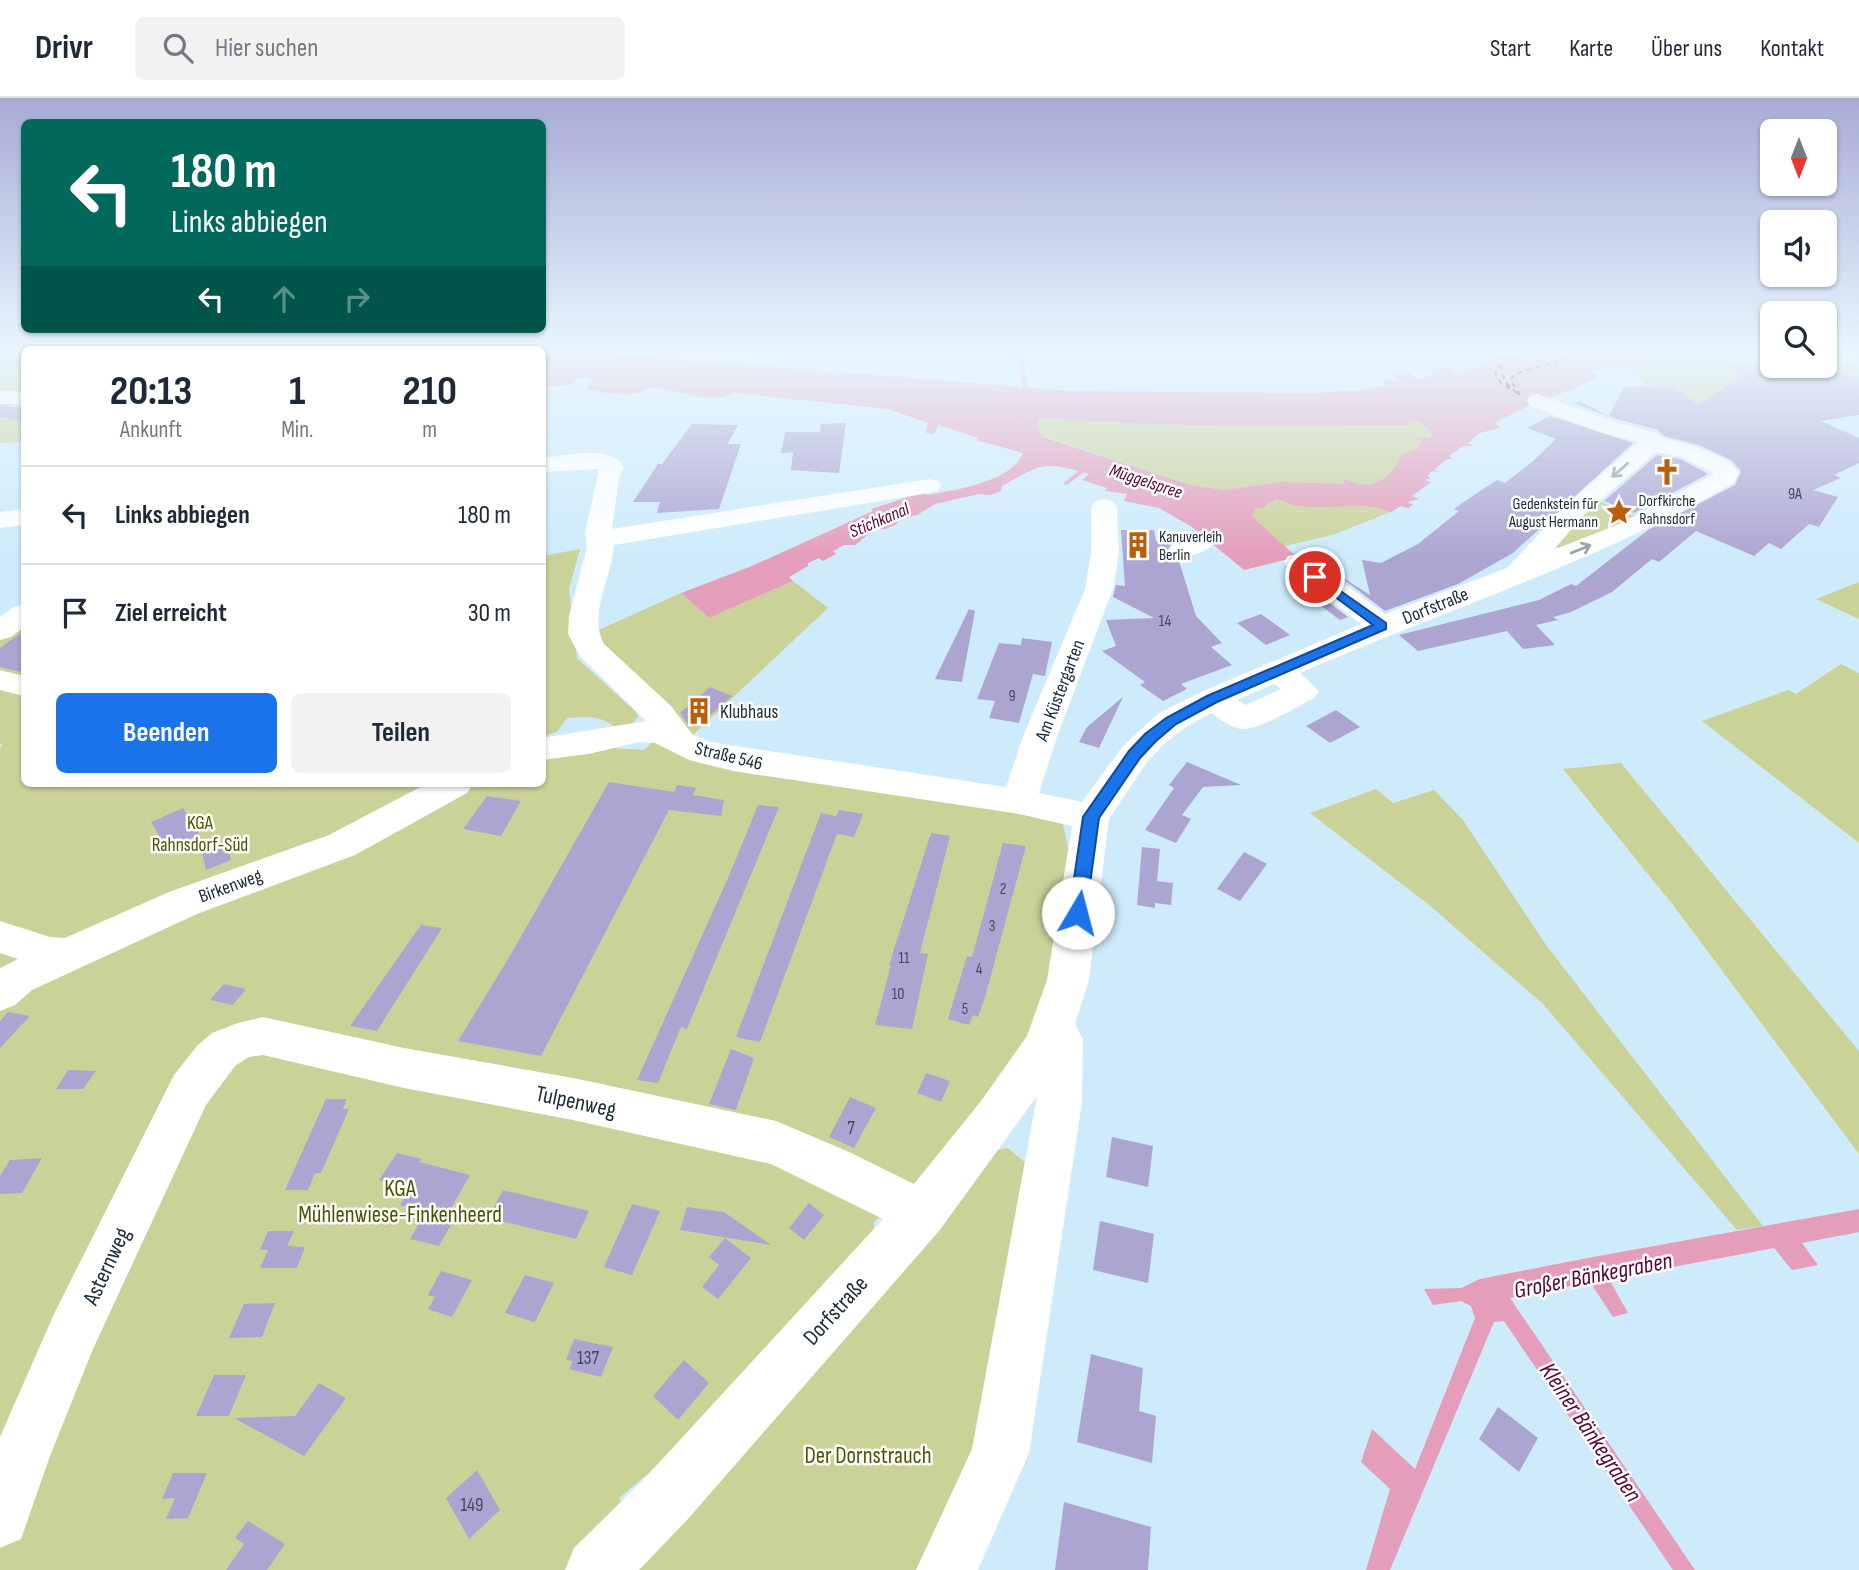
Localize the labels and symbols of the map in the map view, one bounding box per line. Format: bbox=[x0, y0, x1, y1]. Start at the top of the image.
north arrow bbox=[1760, 119, 1838, 196]
church icon: Dorfkirche Rahnsdorf bbox=[1652, 457, 1682, 487]
water label: Müggelspree bbox=[1107, 460, 1185, 503]
one-way arrow bbox=[1612, 462, 1630, 478]
house number: 9A bbox=[1788, 485, 1802, 504]
place label: Dorfkirche Rahnsdorf bbox=[1638, 492, 1696, 529]
place label: Gedenkstein für August Hermann bbox=[1508, 495, 1598, 532]
place icon: Gedenkstein für August Hermann bbox=[1604, 497, 1634, 527]
water label: Stichkanal bbox=[846, 498, 913, 542]
place label: Kanuverleih Berlin bbox=[1159, 528, 1222, 565]
building icon: Kanuverleih Berlin bbox=[1123, 530, 1153, 560]
one-way arrow bbox=[1569, 542, 1591, 555]
pin bbox=[1285, 547, 1345, 607]
street label: Dorfstraße bbox=[1399, 583, 1472, 630]
house number: 14 bbox=[1159, 612, 1171, 631]
street label: Am Küstergarten bbox=[1030, 637, 1090, 745]
house number: 9 bbox=[1008, 687, 1016, 706]
building icon: Klubhaus bbox=[684, 696, 714, 726]
place label: Klubhaus bbox=[720, 701, 778, 724]
street label: Straße 546 bbox=[692, 737, 765, 776]
park label: KGA Rahnsdorf-Süd bbox=[152, 812, 248, 857]
street label: Birkenweg bbox=[196, 864, 266, 908]
position arrow bbox=[1041, 876, 1115, 950]
house number: 2 bbox=[1000, 880, 1006, 899]
house number: 3 bbox=[989, 917, 995, 936]
house number: 11 bbox=[898, 949, 910, 968]
house number: 4 bbox=[976, 960, 983, 979]
house number: 10 bbox=[892, 985, 904, 1004]
house number: 5 bbox=[962, 1000, 968, 1019]
street label: Tulpenweg bbox=[533, 1080, 619, 1124]
house number: 7 bbox=[847, 1117, 855, 1140]
park label: KGA Mühlenwiese-Finkenheerd bbox=[298, 1175, 502, 1229]
street label: Asternweg bbox=[76, 1223, 137, 1310]
water label: Großer Bänkegraben bbox=[1511, 1246, 1675, 1305]
street label: Dorfstraße bbox=[797, 1270, 874, 1351]
house number: 137 bbox=[577, 1347, 600, 1370]
water label: Kleiner Bänkegraben bbox=[1533, 1357, 1648, 1507]
park label: Der Dornstrauch bbox=[804, 1442, 932, 1470]
house number: 149 bbox=[460, 1494, 484, 1517]

